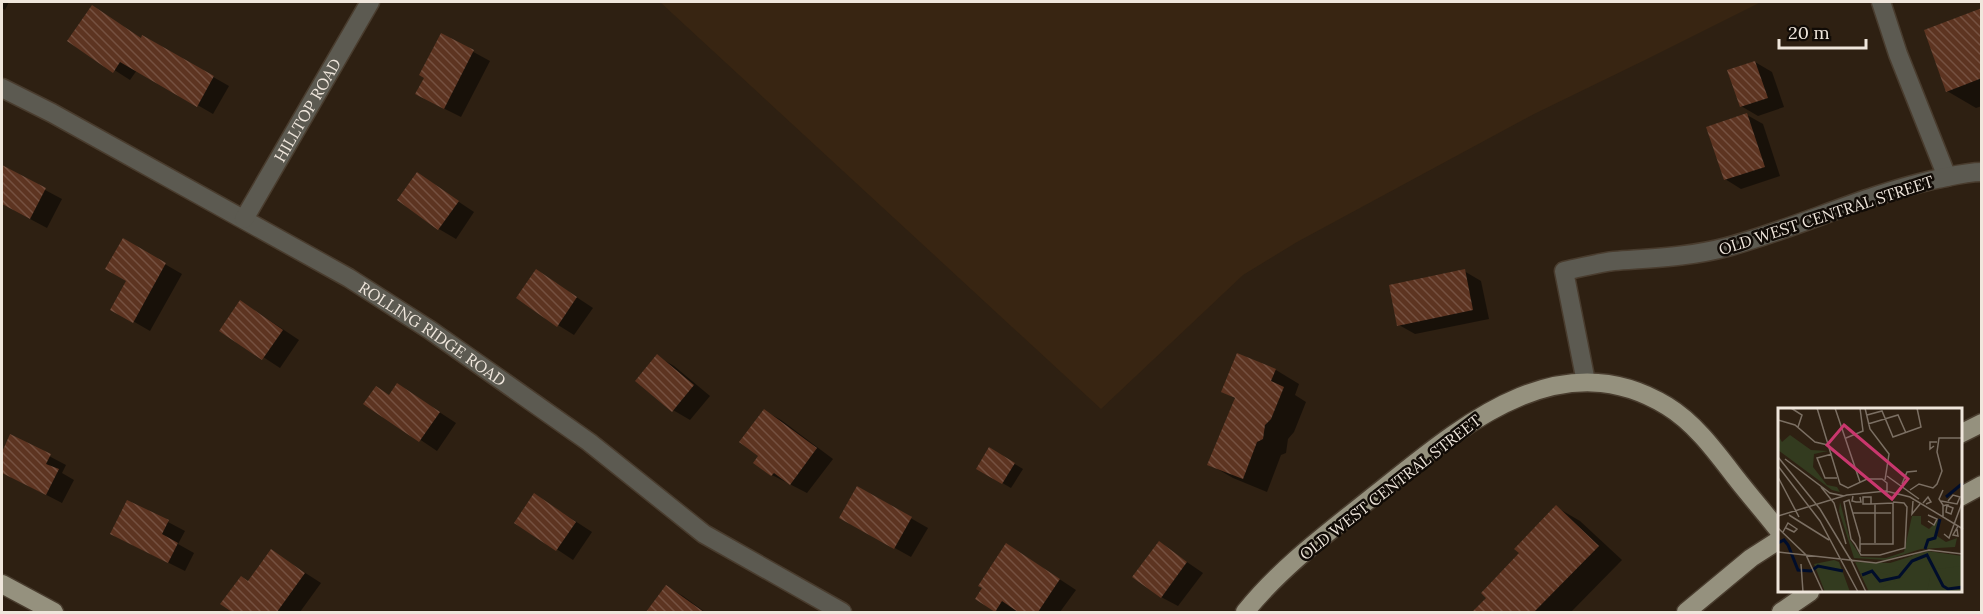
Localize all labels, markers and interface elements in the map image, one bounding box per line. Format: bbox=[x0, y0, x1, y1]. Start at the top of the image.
scale bar bbox=[1779, 12, 1866, 50]
text: 20 m bbox=[1788, 21, 1830, 44]
street label: HILLTOP ROAD bbox=[269, 54, 345, 166]
street label: OLD WEST CENTRAL STREET bbox=[1716, 171, 1936, 259]
street label: ROLLING RIDGE ROAD bbox=[355, 277, 510, 390]
inset map bbox=[1778, 408, 1962, 593]
street label: OLD WEST CENTRAL STREET bbox=[1295, 410, 1485, 564]

